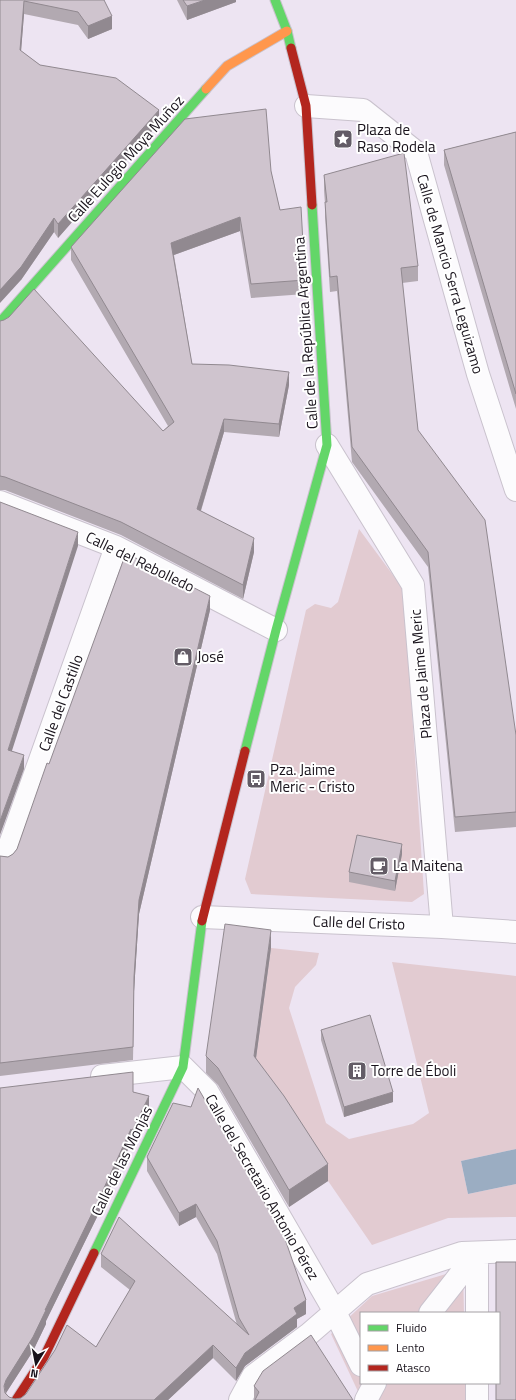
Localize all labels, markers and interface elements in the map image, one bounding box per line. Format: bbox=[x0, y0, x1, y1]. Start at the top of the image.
street label: Calle Eulogio Moya Muñoz bbox=[62, 90, 189, 228]
place label: Plaza de Raso Rodela bbox=[357, 118, 436, 158]
place icon: Plaza de Raso Rodela bbox=[332, 128, 354, 150]
street label: Calle de Mancio Serra Leguizamo bbox=[411, 171, 490, 377]
street label: Calle de la República Argentina bbox=[287, 236, 324, 430]
street label: Calle del Rebolledo bbox=[82, 525, 199, 598]
street label: Plaza de Jaime Meric bbox=[403, 608, 438, 740]
place label: José bbox=[197, 645, 224, 668]
shop icon: José bbox=[172, 646, 194, 668]
street label: Calle del Castillo bbox=[32, 651, 89, 755]
place label: Pza. Jaime Meric - Cristo bbox=[270, 758, 355, 798]
bus stop icon: Pza. Jaime Meric - Cristo bbox=[245, 768, 267, 790]
place label: La Maitena bbox=[393, 854, 463, 877]
cafe icon: La Maitena bbox=[368, 855, 390, 877]
street label: Calle del Cristo bbox=[312, 909, 406, 936]
place label: Torre de Éboli bbox=[371, 1059, 456, 1082]
building icon: Torre de Éboli bbox=[346, 1060, 368, 1082]
street label: Calle del Secretario Antonio Pérez bbox=[200, 1089, 325, 1284]
street label: Calle de las Monjas bbox=[85, 1102, 158, 1220]
legend bbox=[360, 1312, 500, 1384]
text: Fluido bbox=[396, 1318, 427, 1337]
text: Lento bbox=[396, 1338, 425, 1357]
north arrow bbox=[16, 1344, 56, 1384]
text: Atasco bbox=[396, 1358, 430, 1377]
text: N bbox=[29, 1365, 39, 1382]

